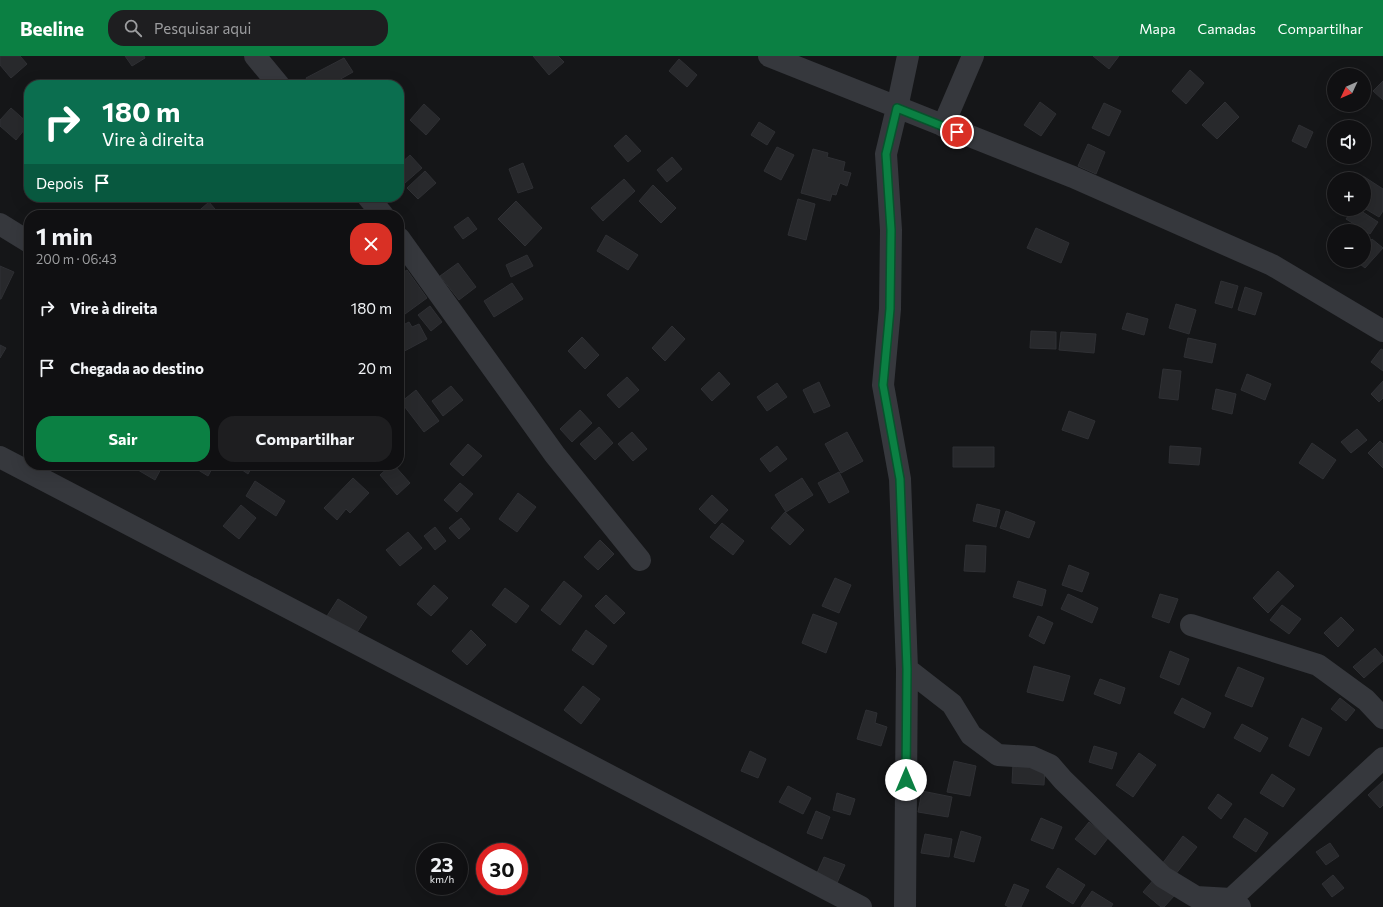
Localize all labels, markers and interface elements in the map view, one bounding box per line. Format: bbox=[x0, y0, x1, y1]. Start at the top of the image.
search box bbox=[108, 10, 388, 46]
text: Beeline bbox=[20, 17, 84, 40]
icon: search bbox=[122, 17, 144, 39]
text: Pesquisar aqui bbox=[154, 19, 251, 37]
text: Mapa bbox=[1139, 20, 1176, 37]
text: Camadas bbox=[1198, 20, 1256, 37]
text: Compartilhar bbox=[1278, 20, 1363, 37]
north arrow bbox=[1327, 68, 1371, 112]
map controls bbox=[1327, 68, 1371, 268]
text: 180 m bbox=[102, 94, 180, 128]
icon: right bbox=[36, 96, 88, 148]
pin bbox=[940, 115, 974, 149]
button: sound bbox=[1327, 120, 1371, 164]
icon: arrive bbox=[946, 121, 968, 143]
text: Vire à direita bbox=[102, 128, 204, 150]
icon: arrive bbox=[91, 172, 113, 194]
button: + bbox=[1327, 172, 1371, 216]
text: Depois bbox=[36, 174, 83, 192]
text: 1 min bbox=[36, 221, 93, 250]
button: close bbox=[350, 223, 392, 265]
button: − bbox=[1327, 224, 1371, 268]
text: 200 m · 06:43 bbox=[36, 251, 117, 267]
icon: right bbox=[36, 297, 58, 319]
text: Vire à direita bbox=[70, 299, 158, 317]
text: 180 m bbox=[351, 299, 392, 317]
icon: arrive bbox=[36, 357, 58, 379]
text: Chegada ao destino bbox=[70, 359, 204, 377]
text: 20 m bbox=[358, 359, 392, 377]
button: Sair bbox=[36, 416, 210, 462]
button: Compartilhar bbox=[218, 416, 392, 462]
position arrow bbox=[885, 759, 927, 801]
speed limit sign: 30 bbox=[476, 843, 528, 895]
text: 23 bbox=[430, 852, 454, 876]
text: km/h bbox=[430, 873, 454, 885]

